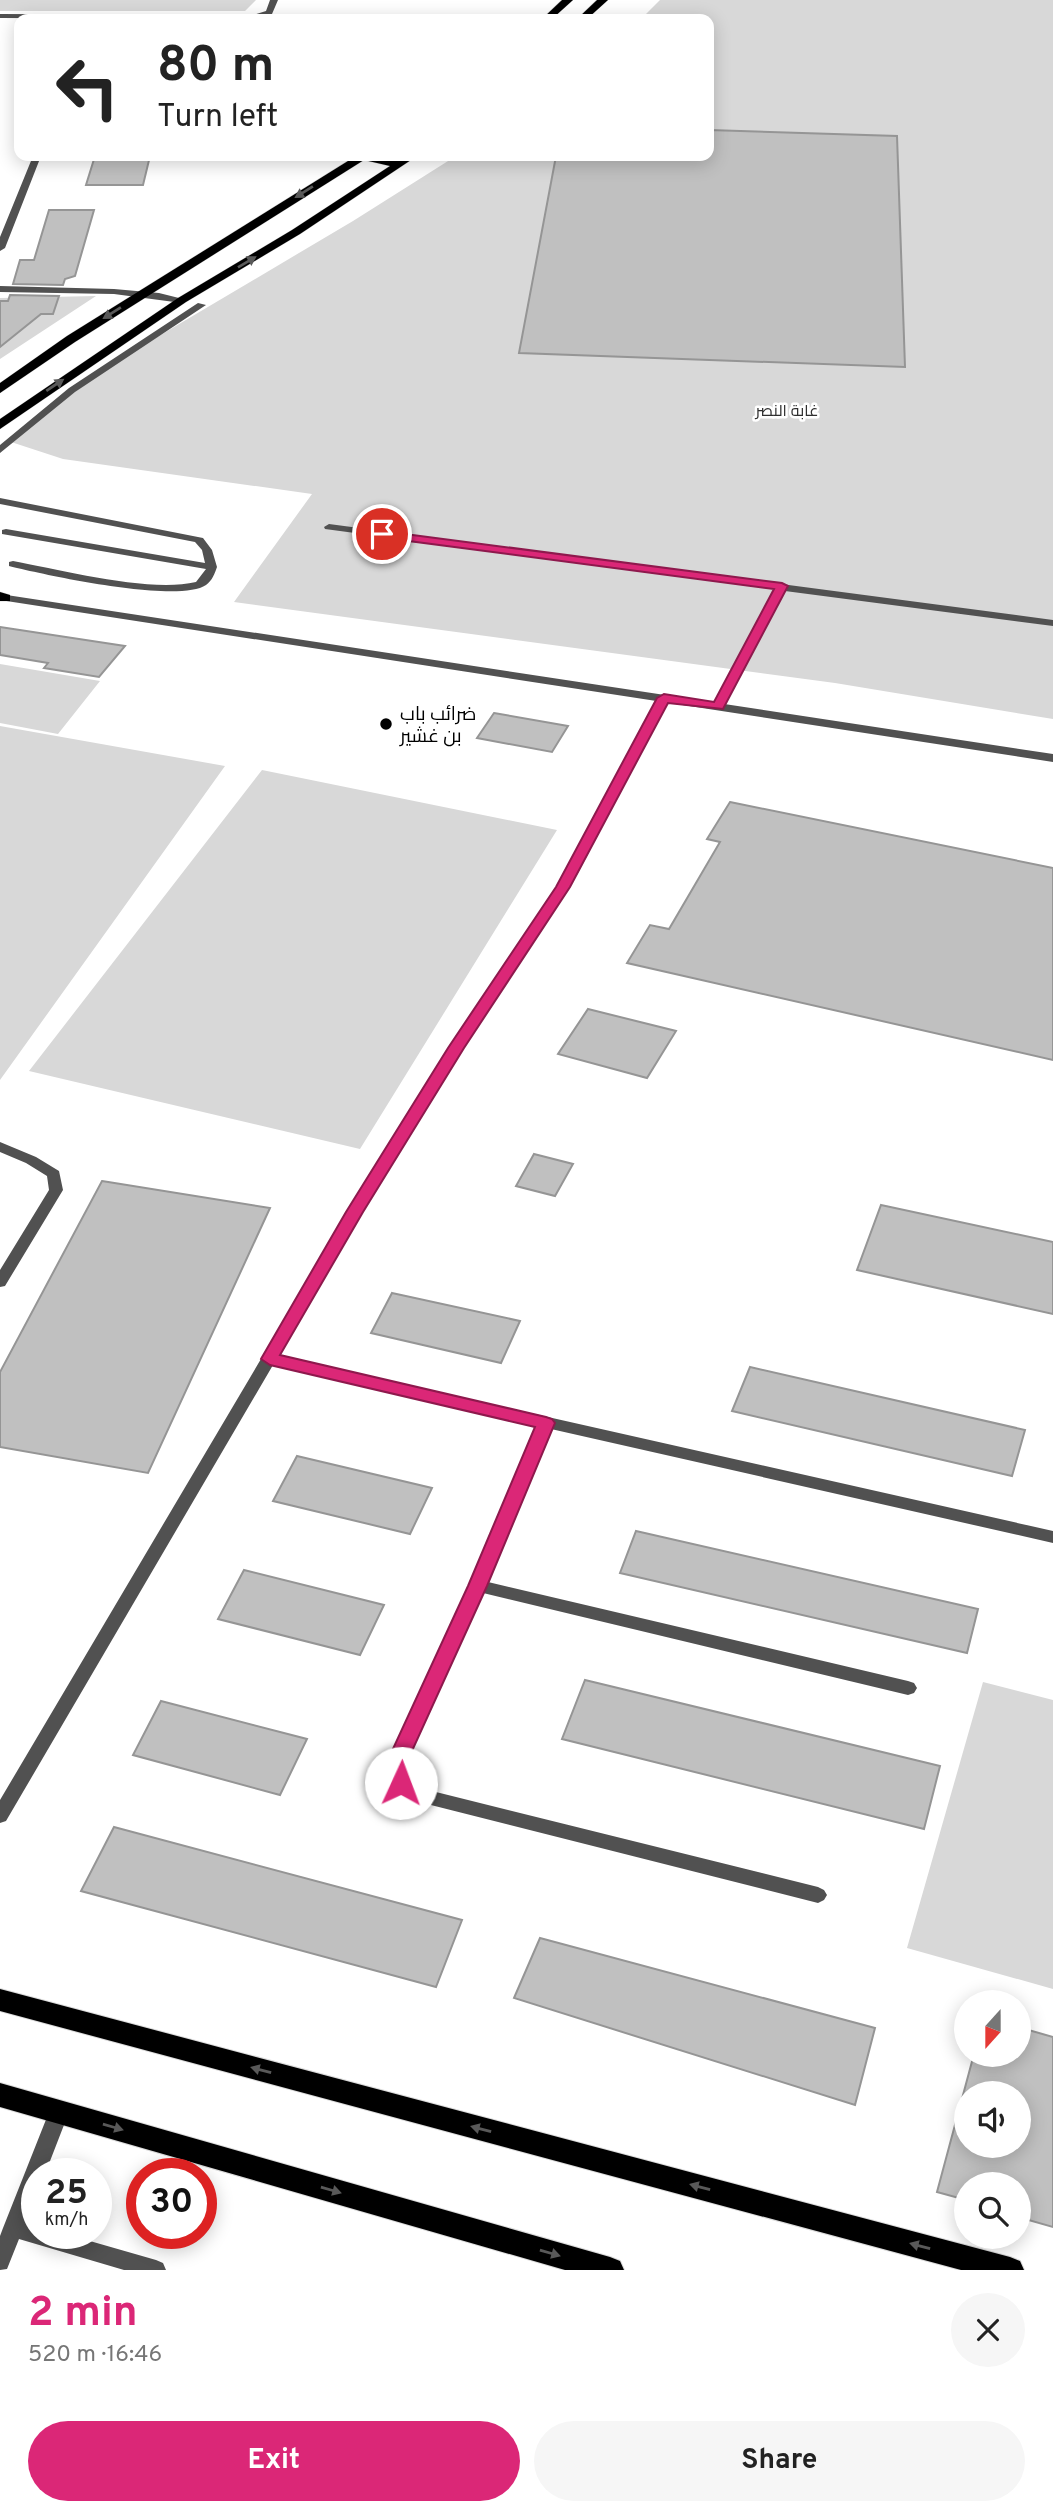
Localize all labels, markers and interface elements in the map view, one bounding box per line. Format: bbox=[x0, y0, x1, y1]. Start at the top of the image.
text: 80 m bbox=[157, 37, 274, 99]
icon: left bbox=[42, 42, 133, 133]
text: Turn left bbox=[157, 98, 278, 138]
one-way arrow bbox=[295, 186, 314, 199]
one-way arrow bbox=[237, 255, 256, 268]
one-way arrow bbox=[102, 307, 122, 320]
one-way arrow bbox=[46, 379, 65, 392]
park label: غابة النصر bbox=[755, 402, 818, 422]
pin bbox=[352, 504, 412, 564]
icon: arrive bbox=[363, 515, 401, 553]
place label: ضرائب باب بن غشير bbox=[399, 703, 477, 749]
marker: ضرائب باب بن غشير bbox=[378, 716, 394, 732]
position arrow bbox=[364, 1746, 438, 1820]
north arrow bbox=[954, 1990, 1031, 2067]
map controls bbox=[954, 1990, 1031, 2249]
one-way arrow bbox=[250, 2064, 272, 2075]
button: sound bbox=[954, 2081, 1031, 2158]
one-way arrow bbox=[102, 2123, 123, 2133]
one-way arrow bbox=[470, 2123, 491, 2133]
speed limit sign: 30 bbox=[126, 2158, 217, 2249]
text: 25 bbox=[45, 2172, 88, 2216]
button: search bbox=[954, 2172, 1031, 2249]
one-way arrow bbox=[690, 2182, 711, 2192]
one-way arrow bbox=[321, 2185, 343, 2196]
text: km/h bbox=[45, 2209, 88, 2232]
one-way arrow bbox=[909, 2240, 931, 2251]
one-way arrow bbox=[540, 2248, 561, 2258]
text: 2 min bbox=[28, 2288, 138, 2341]
button: close bbox=[951, 2293, 1025, 2367]
text: 520 m · 16:46 bbox=[28, 2341, 162, 2370]
button: Exit bbox=[28, 2421, 520, 2501]
button: Share bbox=[534, 2421, 1025, 2501]

